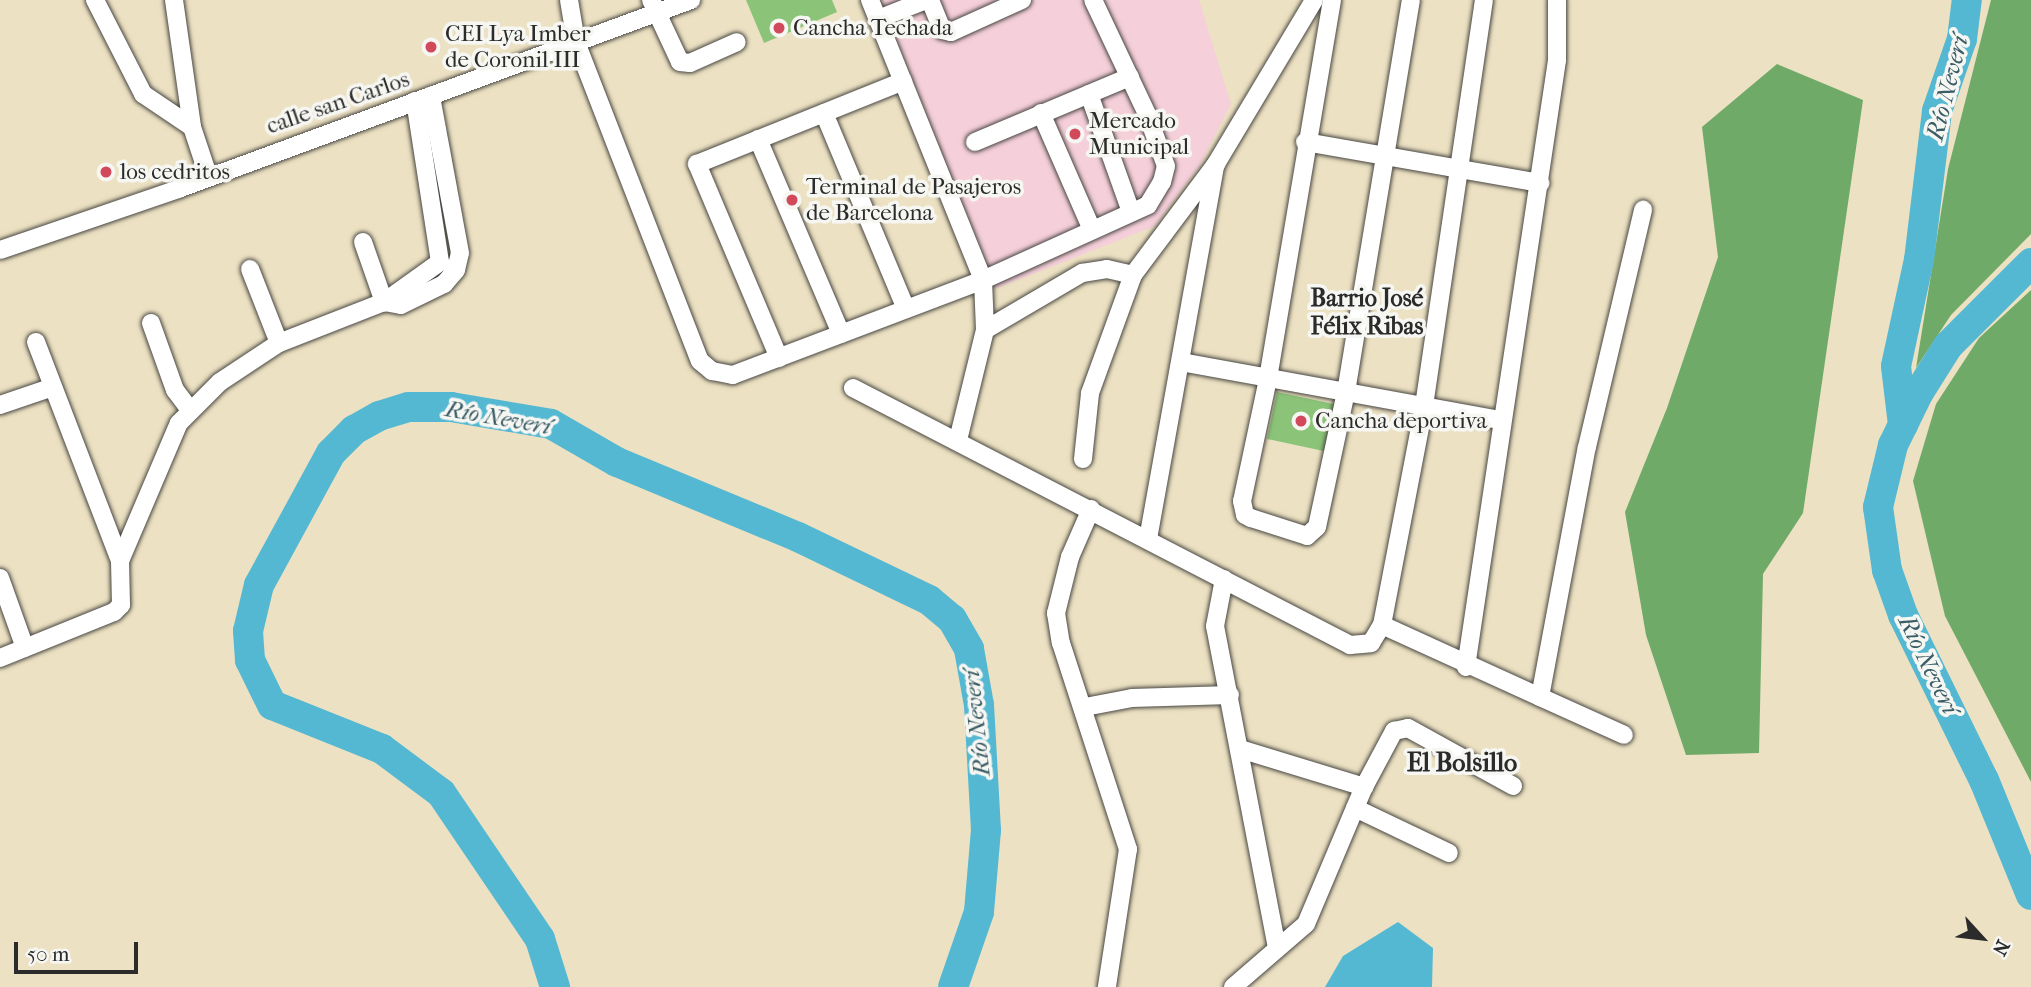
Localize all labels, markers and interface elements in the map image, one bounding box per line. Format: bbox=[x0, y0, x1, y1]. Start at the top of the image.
place label: Cancha Techada bbox=[793, 14, 953, 42]
place label: CEI Lya Imber de Coronil III bbox=[445, 20, 591, 74]
marker: Cancha Techada bbox=[771, 20, 787, 36]
water label: Río Neverí bbox=[1921, 33, 1975, 143]
marker: CEI Lya Imber de Coronil III bbox=[423, 39, 439, 55]
street label: calle san Carlos bbox=[263, 66, 413, 140]
place label: Mercado Municipal bbox=[1089, 107, 1189, 161]
marker: Mercado Municipal bbox=[1067, 126, 1083, 142]
place label: los cedritos bbox=[120, 158, 230, 186]
marker: los cedritos bbox=[98, 164, 114, 180]
place label: Terminal de Pasajeros de Barcelona bbox=[806, 173, 1021, 227]
marker: Terminal de Pasajeros de Barcelona bbox=[784, 192, 800, 208]
district label: Barrio José Félix Ribas bbox=[1311, 285, 1423, 341]
water label: Río Neverí bbox=[443, 395, 553, 441]
place label: Cancha deportiva bbox=[1315, 407, 1487, 435]
marker: Cancha deportiva bbox=[1293, 413, 1309, 429]
water label: Río Neverí bbox=[1892, 611, 1964, 719]
water label: Río Neverí bbox=[957, 669, 997, 777]
district label: El Bolsillo bbox=[1407, 747, 1517, 779]
north arrow bbox=[1947, 903, 2017, 973]
scale bar bbox=[18, 928, 142, 972]
text: N bbox=[1988, 936, 2014, 959]
text: 50 m bbox=[27, 942, 70, 966]

